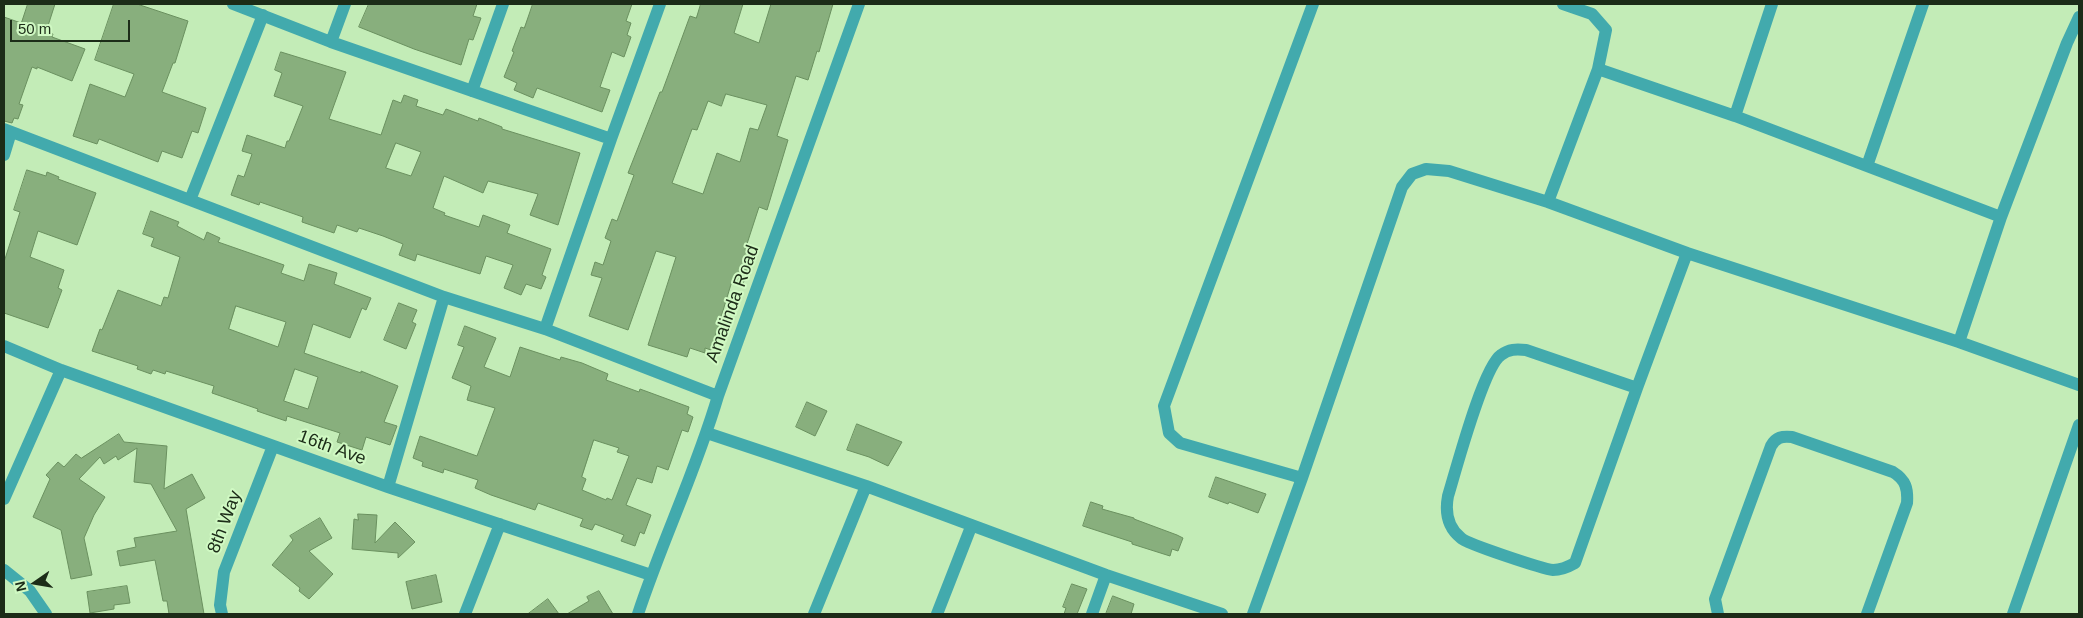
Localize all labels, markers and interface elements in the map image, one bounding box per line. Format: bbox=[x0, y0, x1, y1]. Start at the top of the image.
scale bar bbox=[12, 10, 132, 42]
text: 50 m bbox=[18, 20, 51, 37]
street label: Amalinda Road bbox=[702, 242, 764, 366]
street label: 16th Ave bbox=[295, 426, 369, 470]
street label: 8th Way bbox=[203, 488, 247, 556]
north arrow bbox=[10, 558, 60, 608]
text: N bbox=[11, 580, 29, 593]

